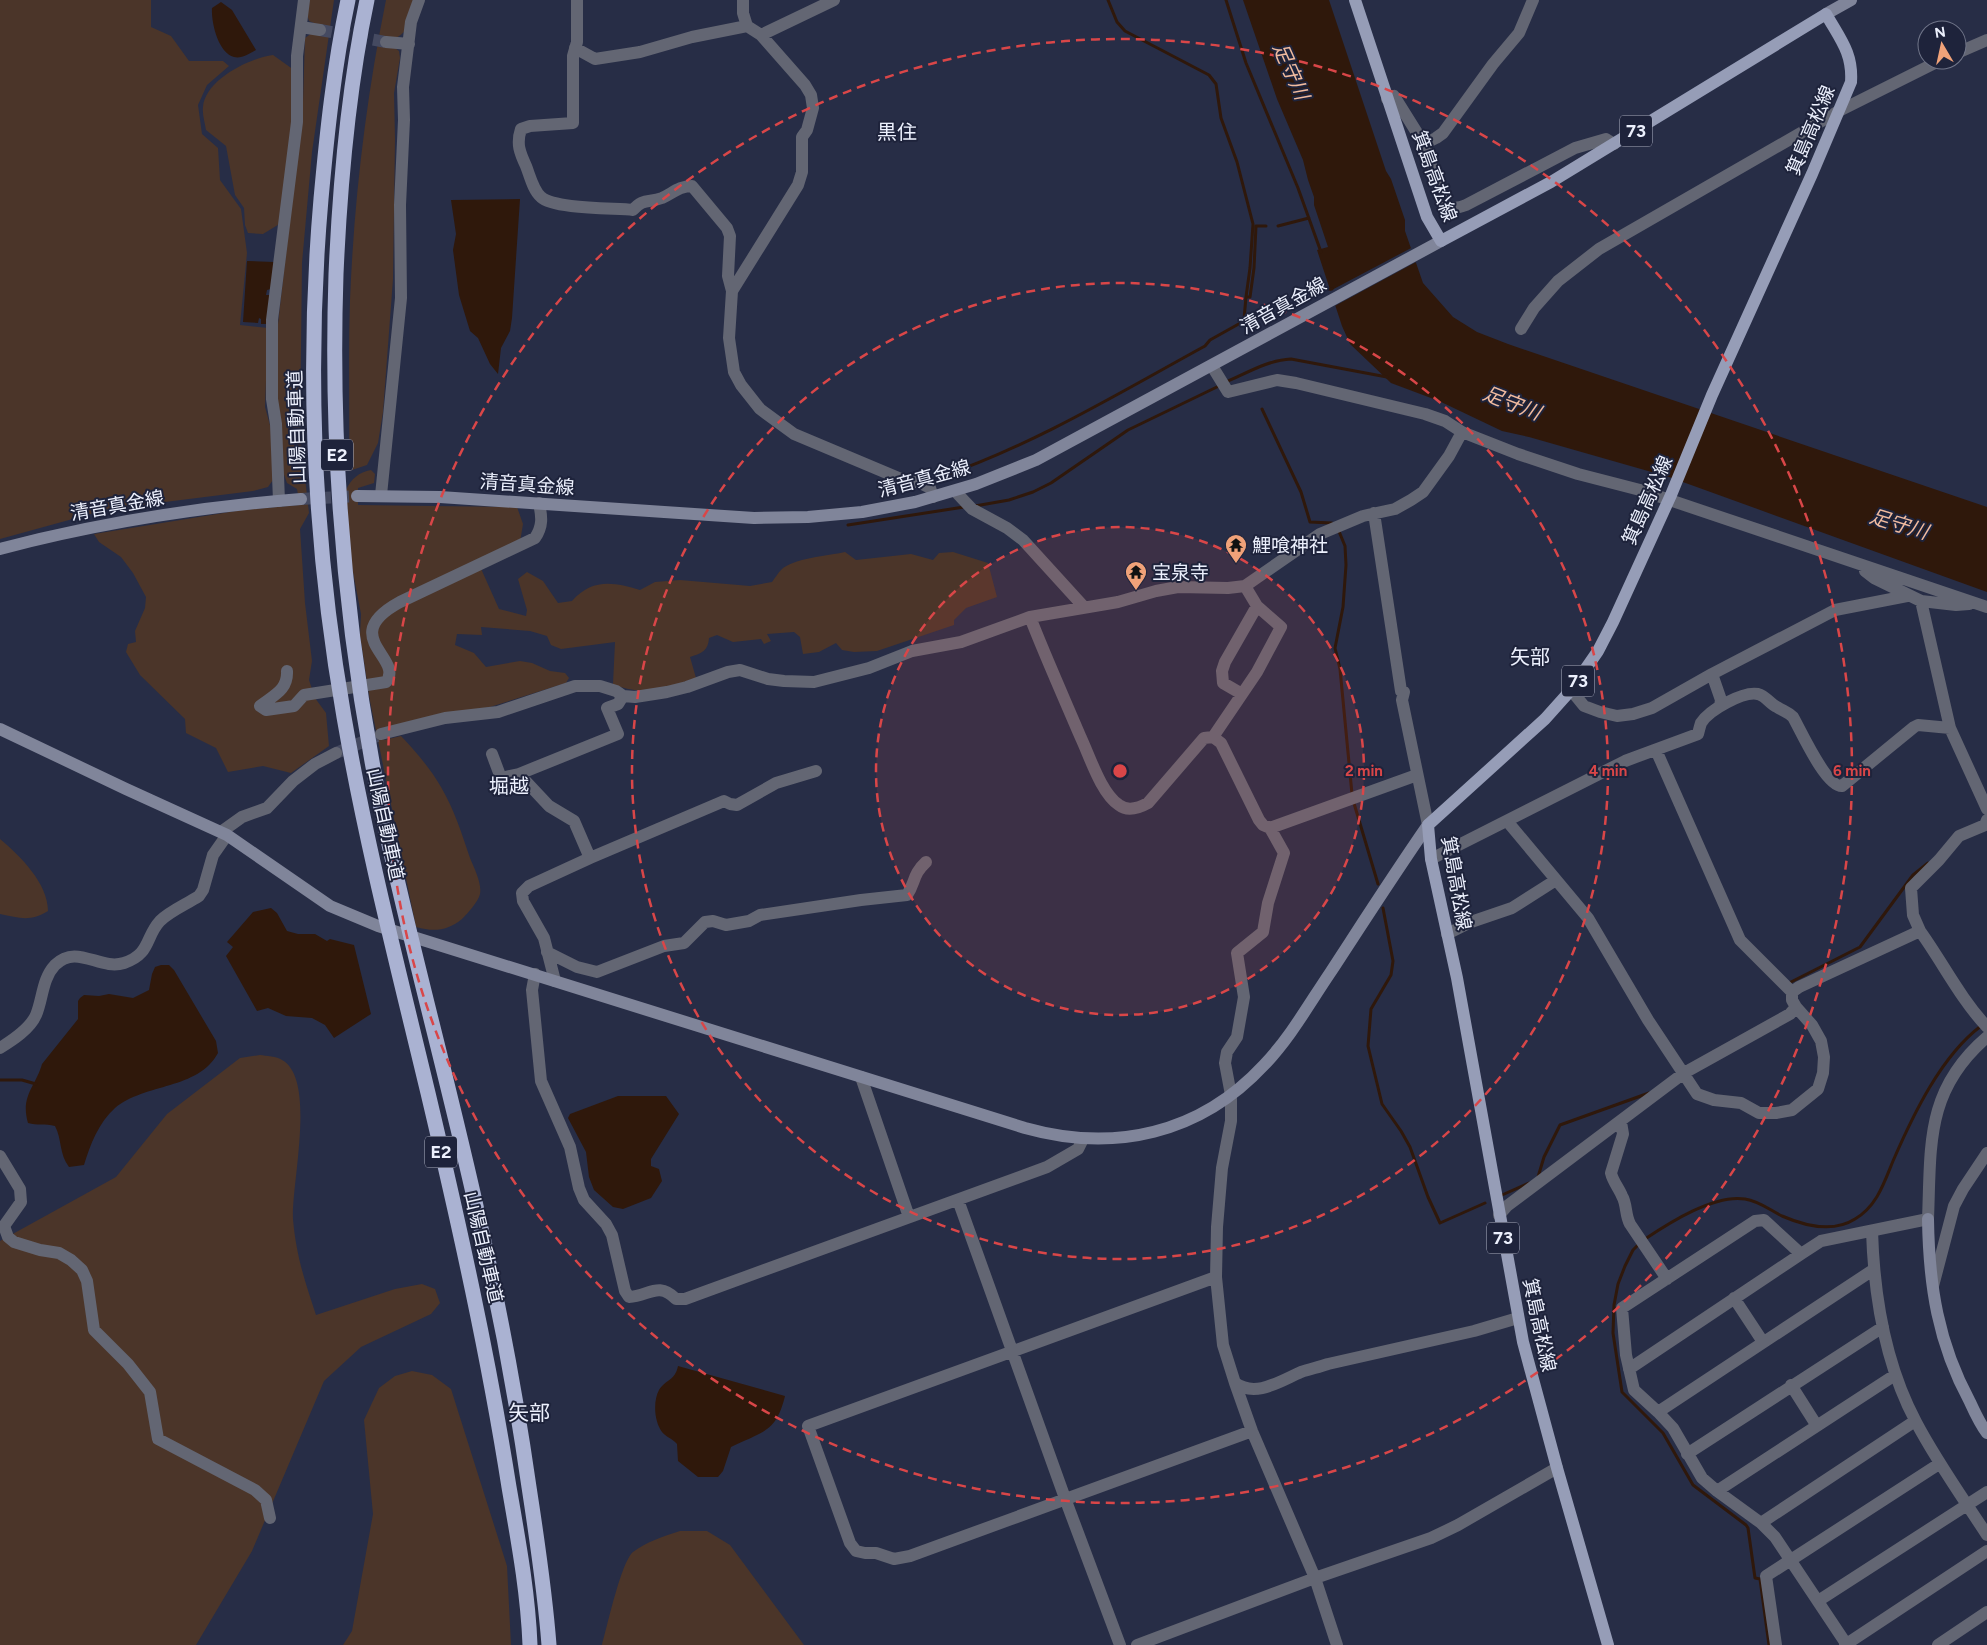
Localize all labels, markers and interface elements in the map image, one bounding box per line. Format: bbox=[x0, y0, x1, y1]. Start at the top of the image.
north arrow bbox=[1917, 20, 1967, 70]
text: N bbox=[1933, 23, 1947, 42]
water label: 足守川 bbox=[1268, 39, 1315, 105]
street label: 箕島高松線 bbox=[1781, 82, 1840, 178]
road number: 73 bbox=[1620, 115, 1652, 146]
district label: 黒住 bbox=[877, 120, 917, 144]
street label: 箕島高松線 bbox=[1407, 128, 1462, 225]
street label: 清音真金線 bbox=[1236, 272, 1330, 339]
street label: 山陽自動車道 bbox=[283, 370, 310, 484]
water label: 足守川 bbox=[1480, 381, 1546, 426]
road number: E2 bbox=[321, 440, 353, 470]
street label: 箕島高松線 bbox=[1618, 452, 1677, 548]
street label: 清音真金線 bbox=[875, 455, 973, 502]
street label: 清音真金線 bbox=[479, 470, 575, 499]
street label: 清音真金線 bbox=[68, 486, 166, 525]
water label: 足守川 bbox=[1867, 504, 1933, 545]
temple icon: 鯉喰神社 bbox=[1224, 533, 1248, 564]
place label: 鯉喰神社 bbox=[1252, 534, 1328, 557]
temple icon: 宝泉寺 bbox=[1124, 560, 1148, 591]
place label: 宝泉寺 bbox=[1152, 561, 1209, 584]
district label: 矢部 bbox=[1510, 645, 1550, 669]
road number: 73 bbox=[1562, 666, 1594, 696]
centre of rings bbox=[1111, 762, 1129, 780]
text: 2 min bbox=[1345, 762, 1383, 780]
text: 4 min bbox=[1589, 762, 1627, 780]
text: 6 min bbox=[1833, 762, 1871, 780]
street label: 山陽自動車道 bbox=[362, 766, 409, 882]
district label: 堀越 bbox=[489, 774, 529, 798]
street label: 箕島高松線 bbox=[1437, 834, 1476, 932]
road number: E2 bbox=[425, 1136, 457, 1168]
street label: 山陽自動車道 bbox=[459, 1189, 508, 1305]
road number: 73 bbox=[1487, 1222, 1519, 1254]
street label: 箕島高松線 bbox=[1518, 1276, 1561, 1374]
district label: 矢部 bbox=[508, 1400, 550, 1425]

